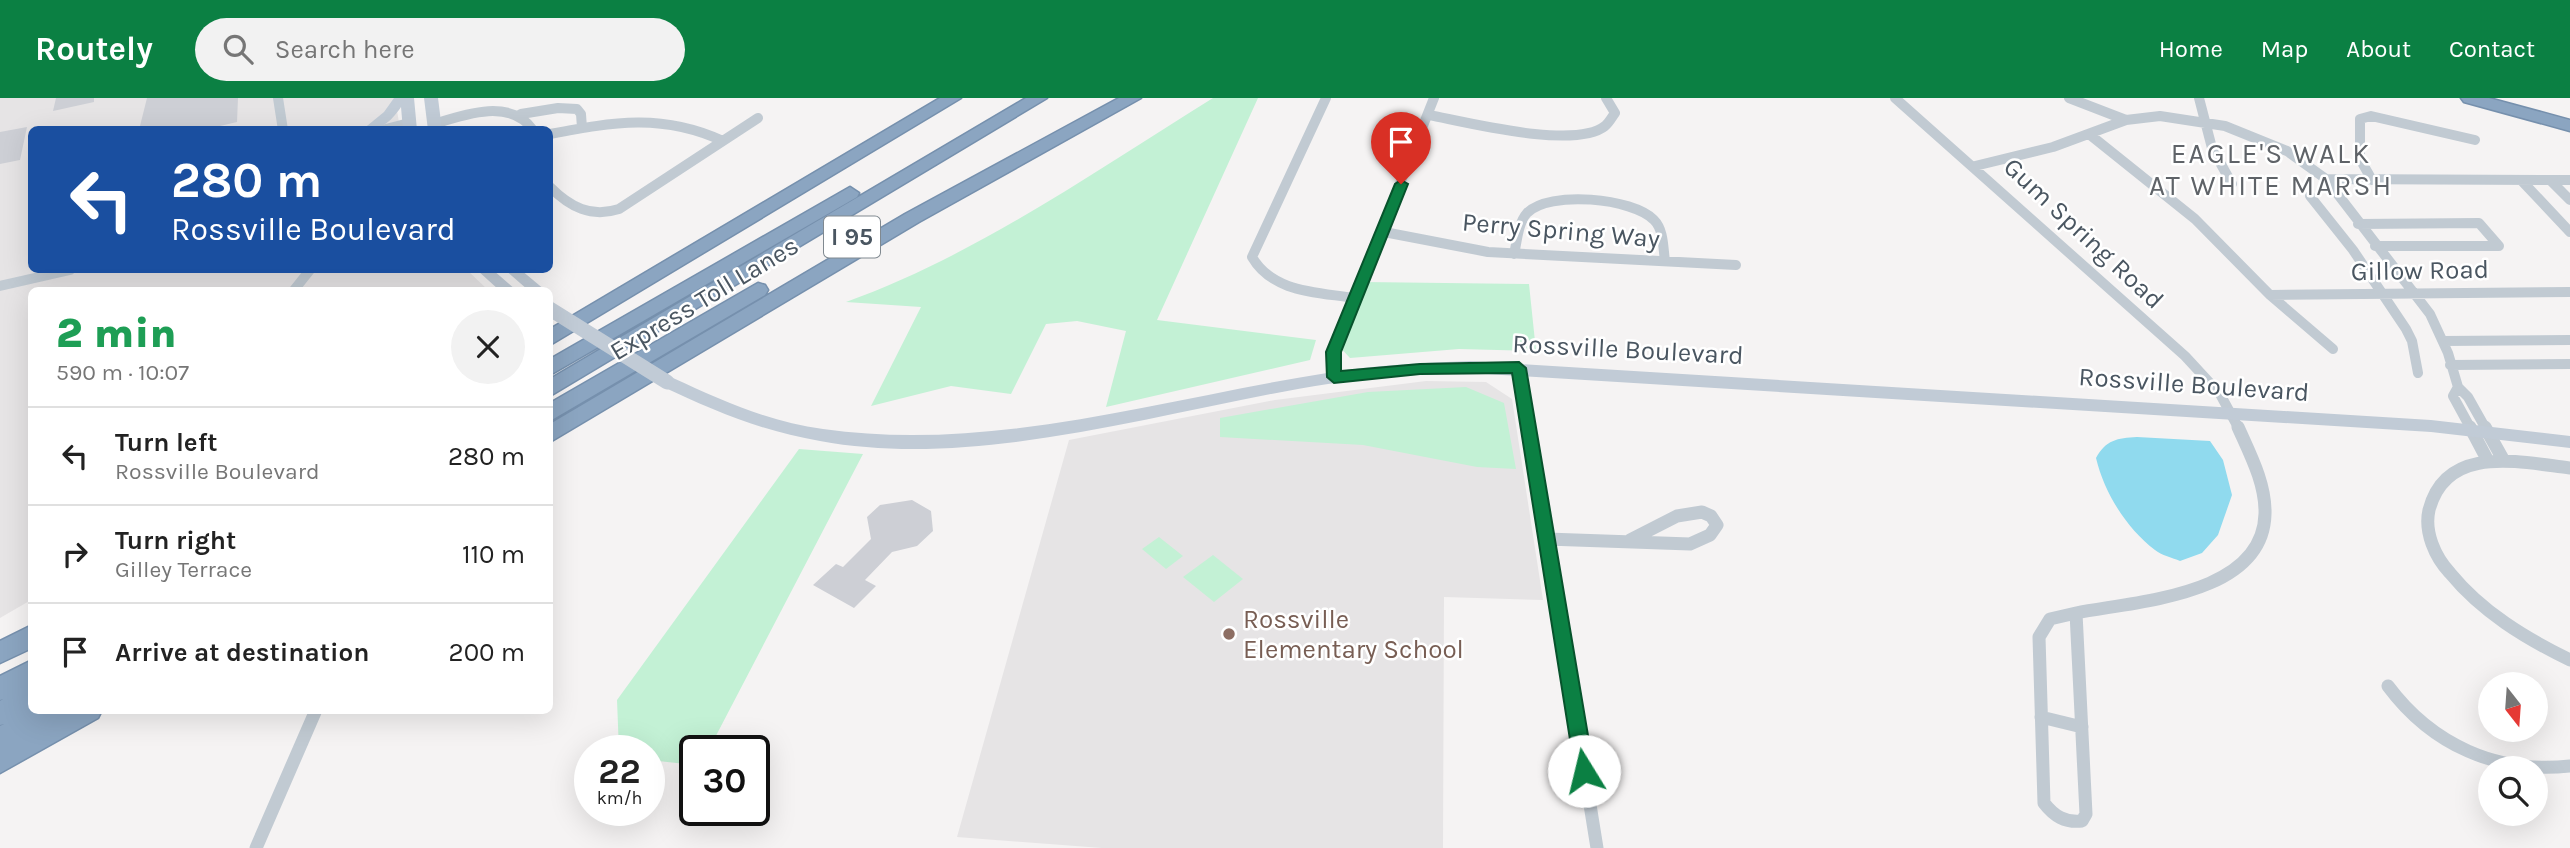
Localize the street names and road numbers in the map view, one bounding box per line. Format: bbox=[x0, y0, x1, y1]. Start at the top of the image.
street label: Gum Spring Road bbox=[1997, 151, 2170, 315]
street label: Perry Spring Way bbox=[1461, 206, 1661, 255]
road number: I 95 bbox=[824, 217, 880, 258]
street label: Express Toll Lanes bbox=[604, 230, 804, 367]
street label: Gillow Road bbox=[2351, 254, 2489, 287]
street label: Rossville Boulevard bbox=[1512, 328, 1744, 371]
street label: Rossville Boulevard bbox=[2078, 361, 2310, 408]

